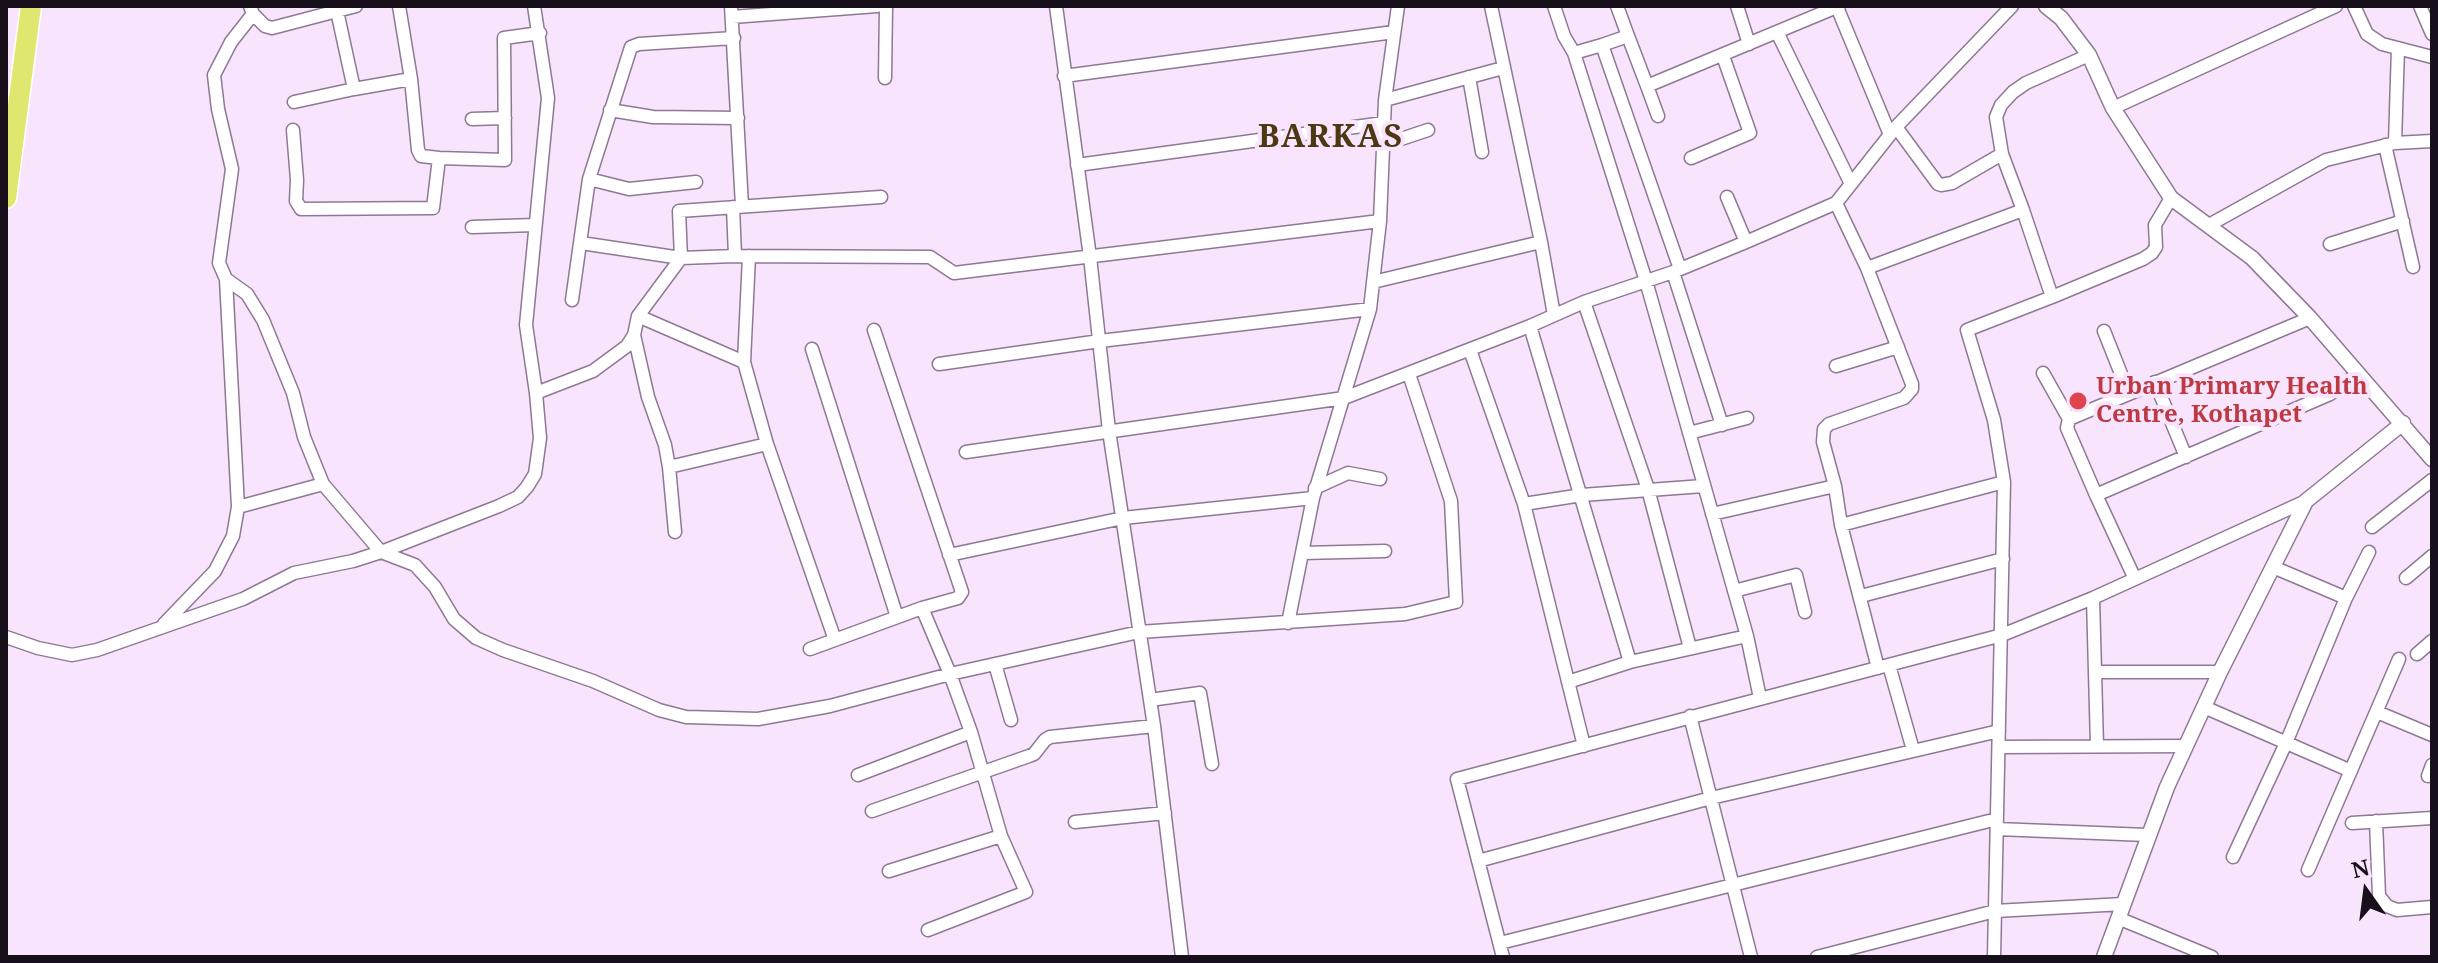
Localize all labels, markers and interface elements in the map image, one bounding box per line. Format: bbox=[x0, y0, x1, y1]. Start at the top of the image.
district label: BARKAS bbox=[1258, 119, 1404, 157]
place label: Urban Primary Health Centre, Kothapet bbox=[2096, 373, 2368, 429]
marker: Urban Primary Health Centre, Kothapet bbox=[2067, 390, 2089, 412]
north arrow bbox=[2326, 851, 2406, 931]
text: N bbox=[2348, 851, 2372, 884]

